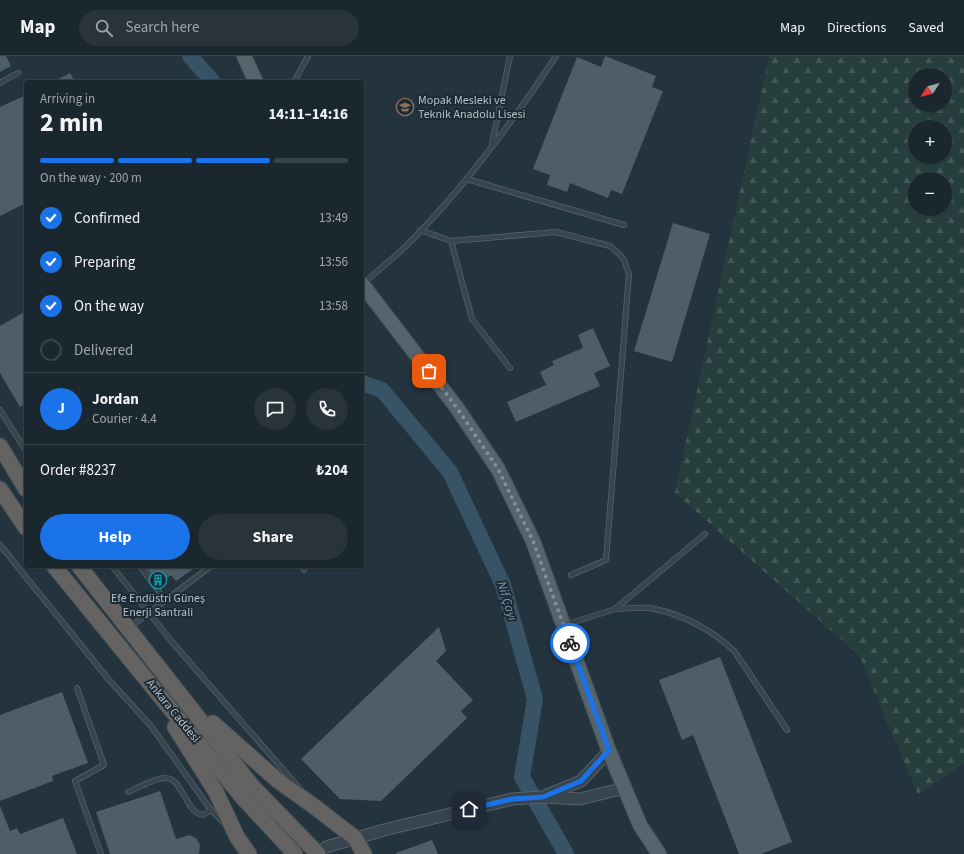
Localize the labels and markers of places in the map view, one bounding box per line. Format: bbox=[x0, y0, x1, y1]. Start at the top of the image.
place label: Mopak Mesleki ve Teknik Anadolu Lisesi bbox=[418, 92, 525, 123]
school or university icon: Mopak Mesleki ve Teknik Anadolu Lisesi bbox=[395, 97, 415, 117]
pin bbox=[412, 354, 446, 388]
building icon: Efe Endüstri Güneş Enerji Santrali bbox=[148, 570, 168, 590]
place label: Efe Endüstri Güneş Enerji Santrali bbox=[111, 590, 205, 621]
pin bbox=[452, 792, 486, 826]

